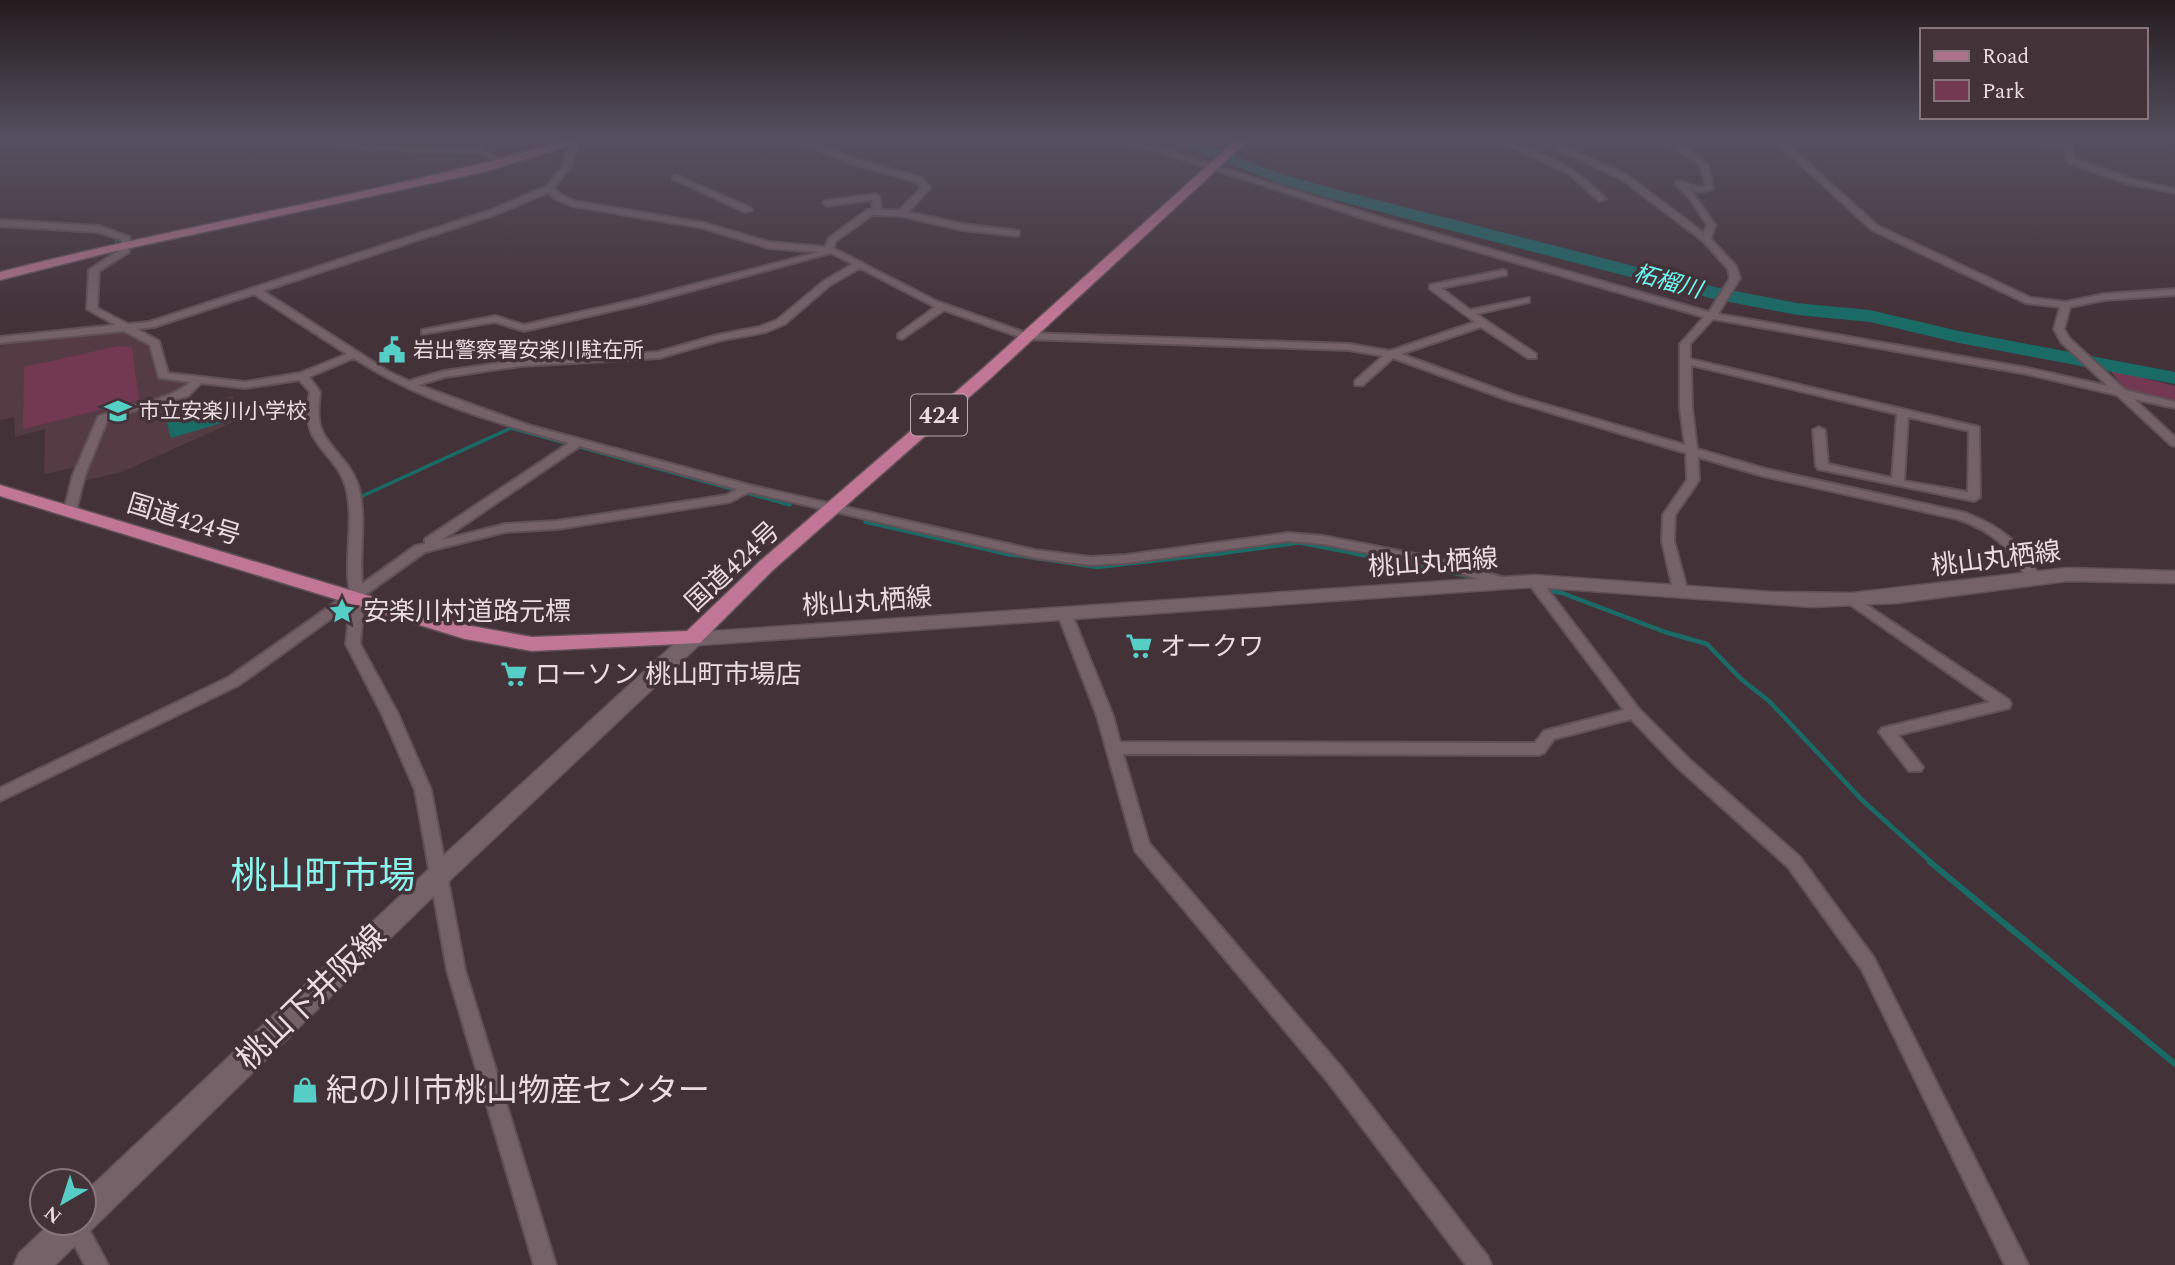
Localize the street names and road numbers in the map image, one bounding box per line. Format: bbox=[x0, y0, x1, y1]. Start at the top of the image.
road number: 424 bbox=[911, 394, 967, 436]
street label: 国道424号 bbox=[122, 484, 246, 556]
street label: 国道424号 bbox=[676, 512, 789, 621]
street label: 桃山丸栖線 bbox=[1929, 531, 2063, 587]
street label: 桃山丸栖線 bbox=[1367, 539, 1499, 587]
street label: 桃山丸栖線 bbox=[801, 578, 933, 626]
street label: 桃山下井阪線 bbox=[226, 914, 398, 1082]

